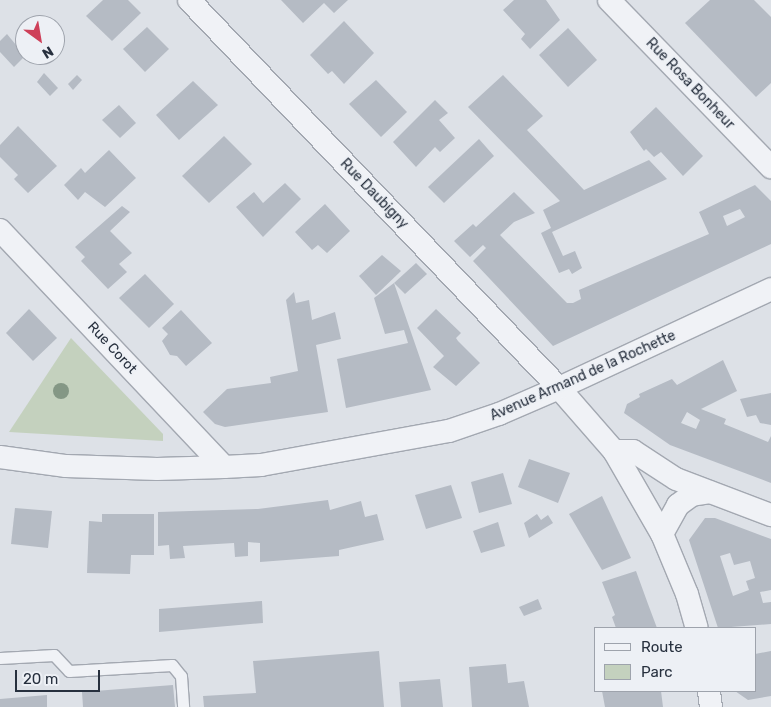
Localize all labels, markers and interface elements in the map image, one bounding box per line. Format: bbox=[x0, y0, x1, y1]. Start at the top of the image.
north arrow bbox=[15, 15, 65, 65]
street label: Rue Rosa Bonheur bbox=[642, 35, 738, 133]
text: N bbox=[39, 42, 56, 62]
street label: Rue Daubigny bbox=[336, 156, 412, 232]
street label: Rue Corot bbox=[84, 319, 140, 377]
street label: Avenue Armand de la Rochette bbox=[487, 327, 679, 425]
legend bbox=[594, 627, 756, 692]
text: Route bbox=[641, 638, 683, 656]
scale bar bbox=[18, 660, 102, 692]
text: Parc bbox=[641, 663, 673, 681]
text: 20 m bbox=[23, 670, 58, 688]

